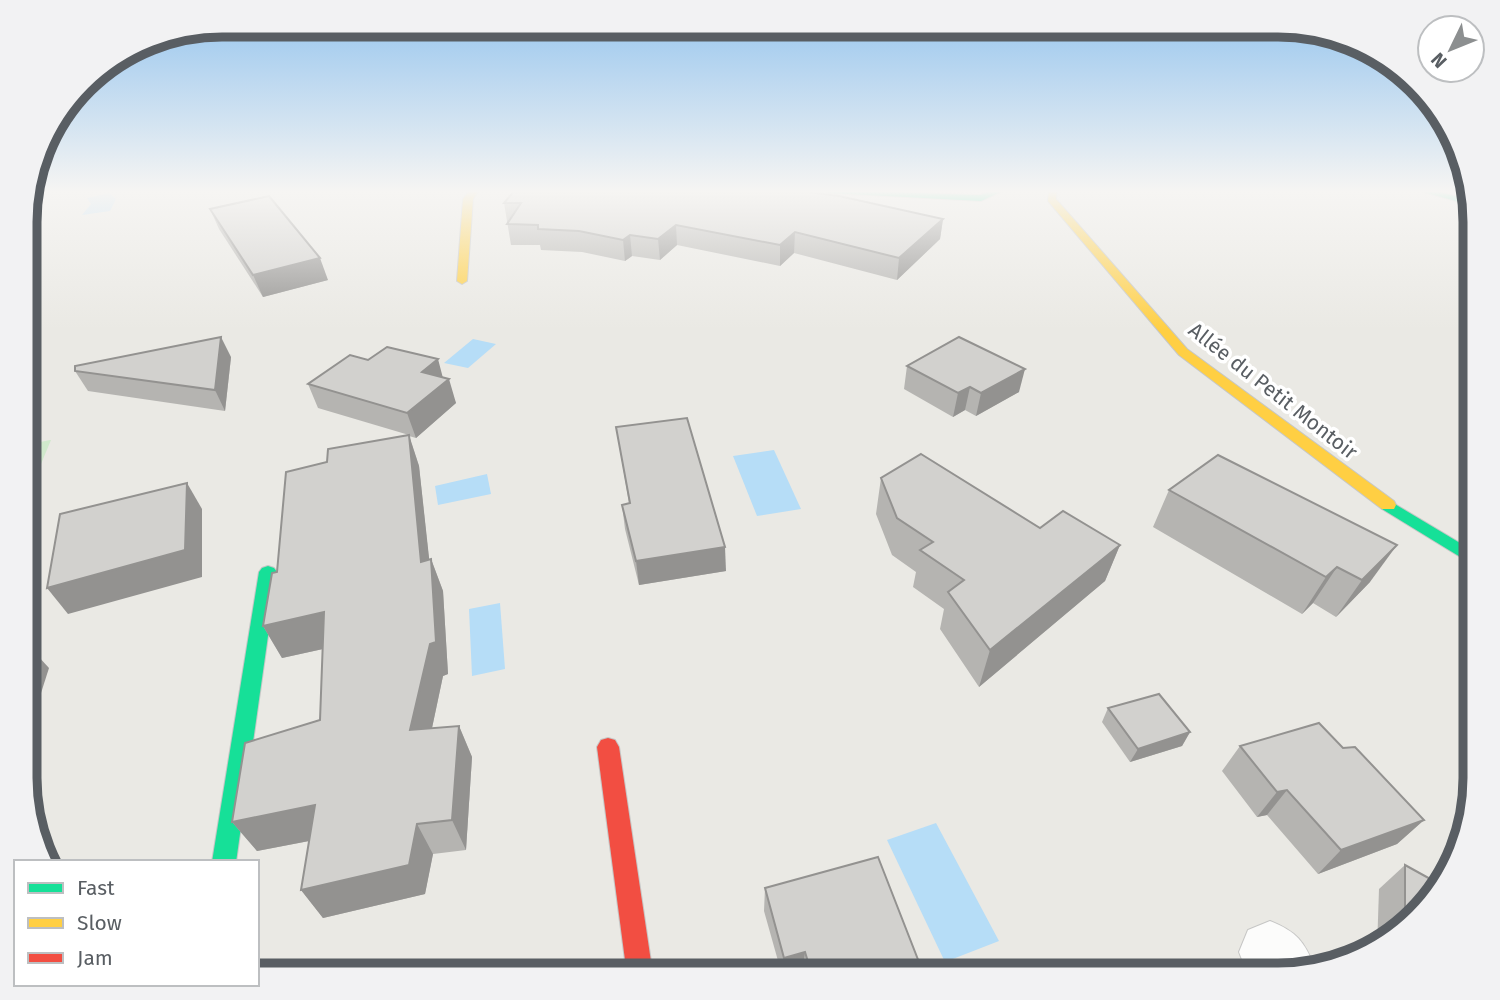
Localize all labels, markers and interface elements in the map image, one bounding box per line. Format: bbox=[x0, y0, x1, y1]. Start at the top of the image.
north arrow bbox=[1416, 14, 1486, 84]
text: N bbox=[1426, 48, 1452, 73]
street label: Allée du Petit Montoir bbox=[1183, 317, 1363, 465]
legend bbox=[14, 860, 259, 986]
text: Fast bbox=[77, 875, 115, 901]
text: Slow bbox=[77, 910, 122, 936]
text: Jam bbox=[77, 945, 113, 971]

